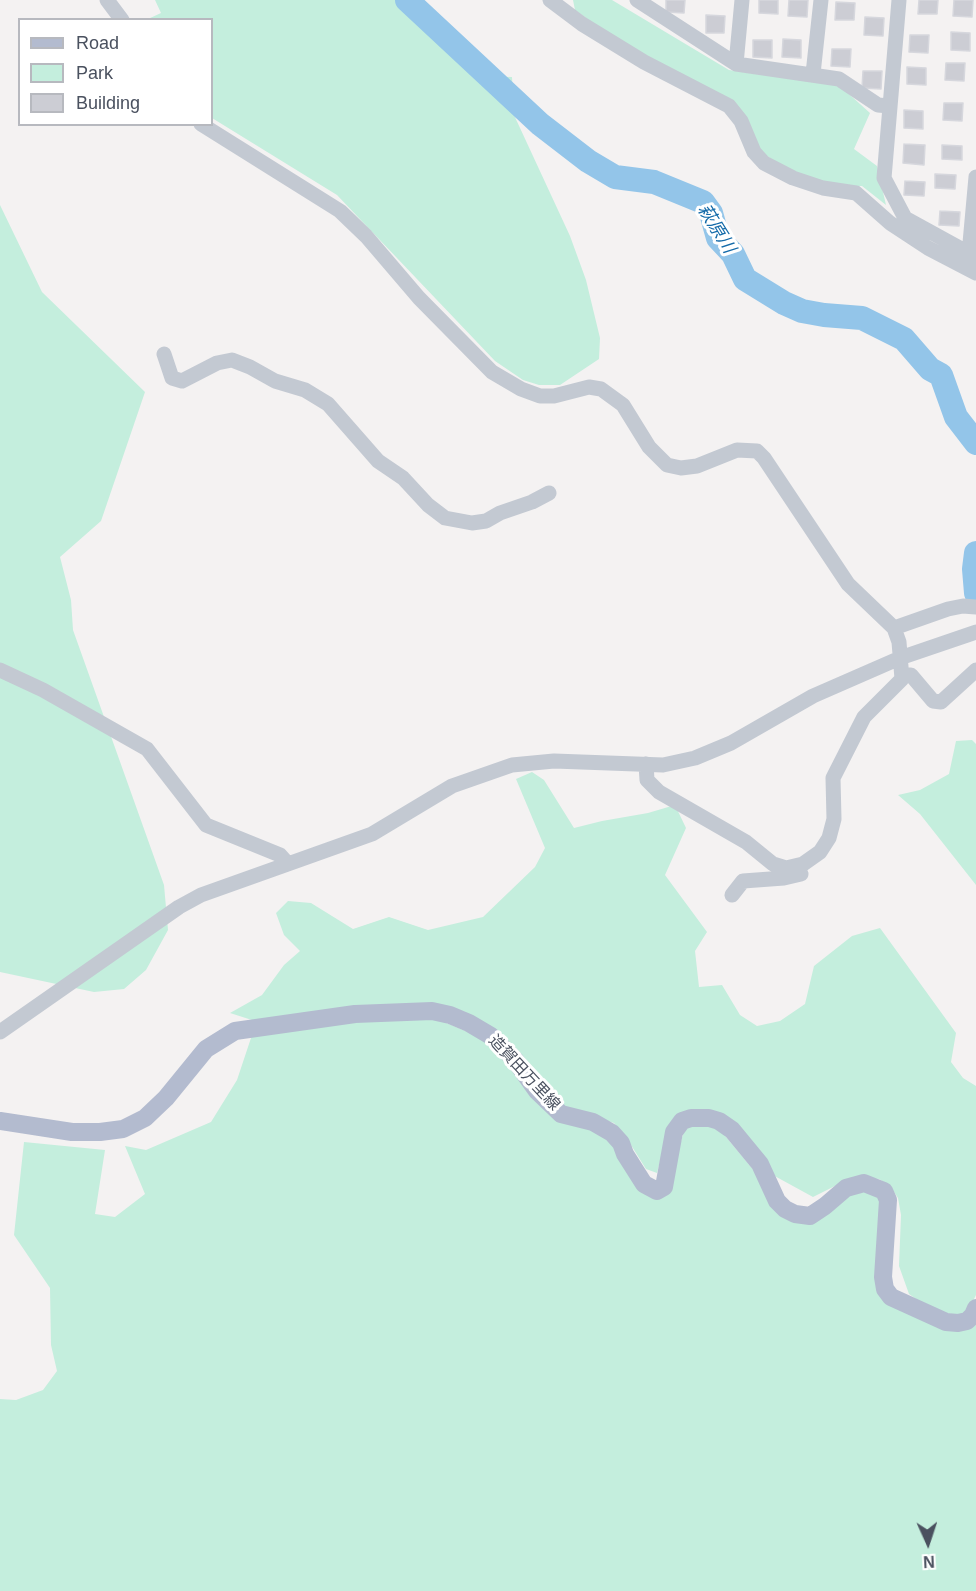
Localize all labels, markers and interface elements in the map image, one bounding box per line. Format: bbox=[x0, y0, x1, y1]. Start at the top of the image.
legend bbox=[18, 18, 213, 126]
text: Road bbox=[76, 33, 119, 53]
text: Park bbox=[76, 63, 113, 83]
text: Building bbox=[76, 93, 140, 113]
water label: 萩原川 bbox=[693, 200, 739, 258]
street label: 造賀田万里線 bbox=[484, 1031, 564, 1115]
north arrow bbox=[898, 1513, 958, 1573]
text: N bbox=[923, 1553, 935, 1570]

